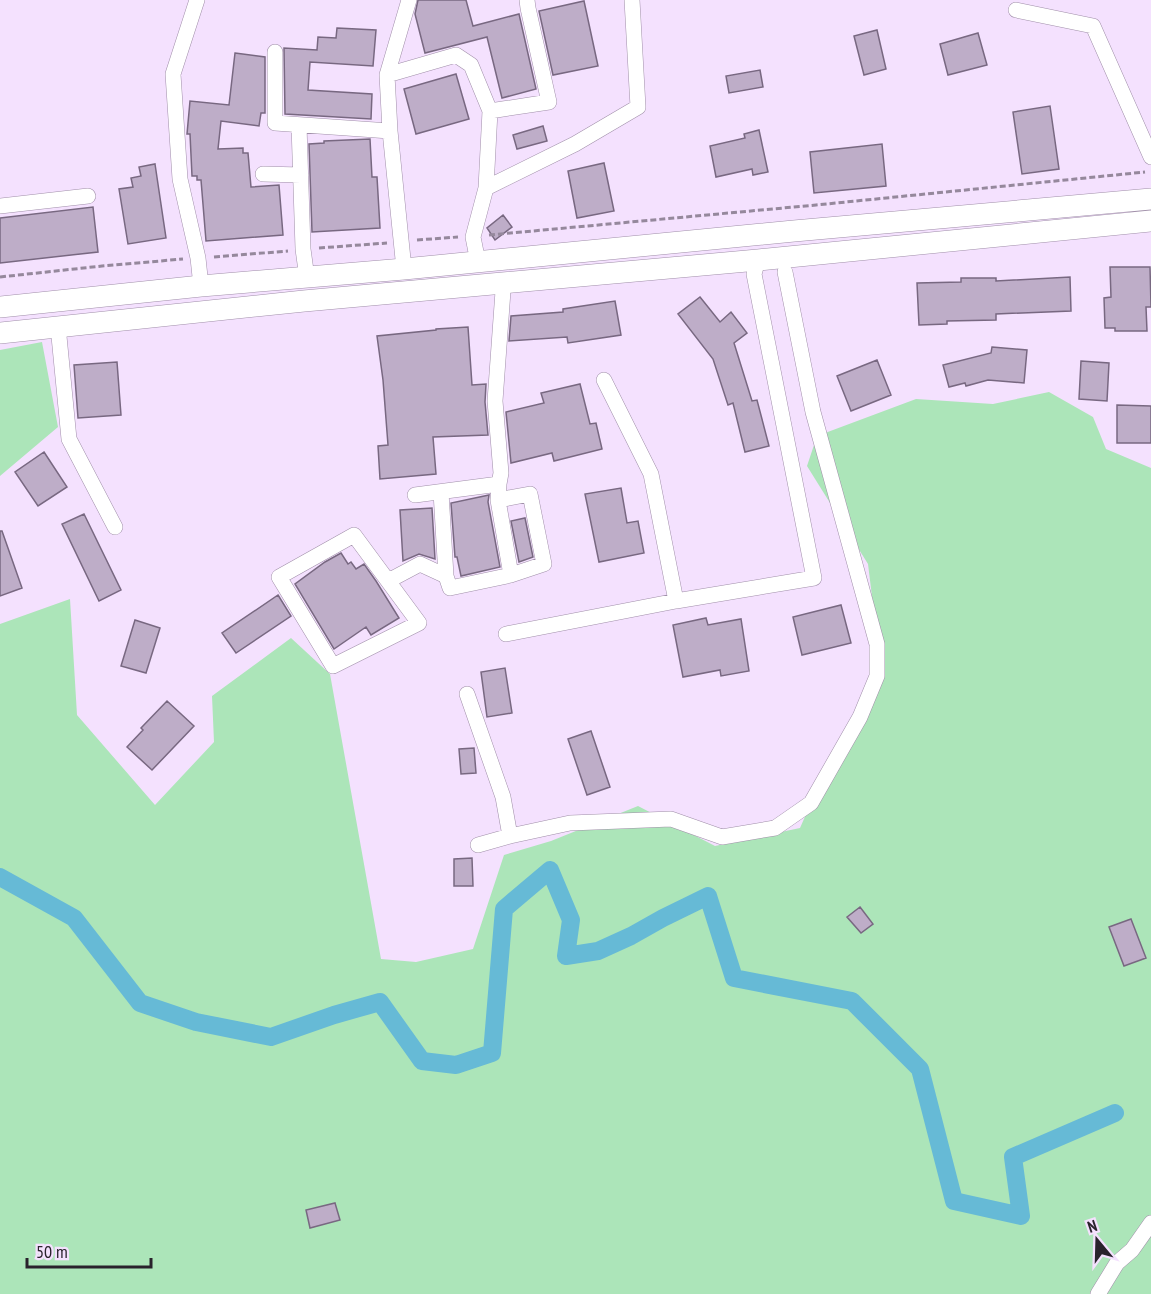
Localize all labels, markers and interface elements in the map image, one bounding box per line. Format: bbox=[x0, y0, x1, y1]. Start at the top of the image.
north arrow bbox=[1067, 1210, 1127, 1270]
text: N bbox=[1085, 1215, 1099, 1237]
scale bar bbox=[27, 1231, 152, 1269]
text: 50 m bbox=[36, 1240, 68, 1263]

